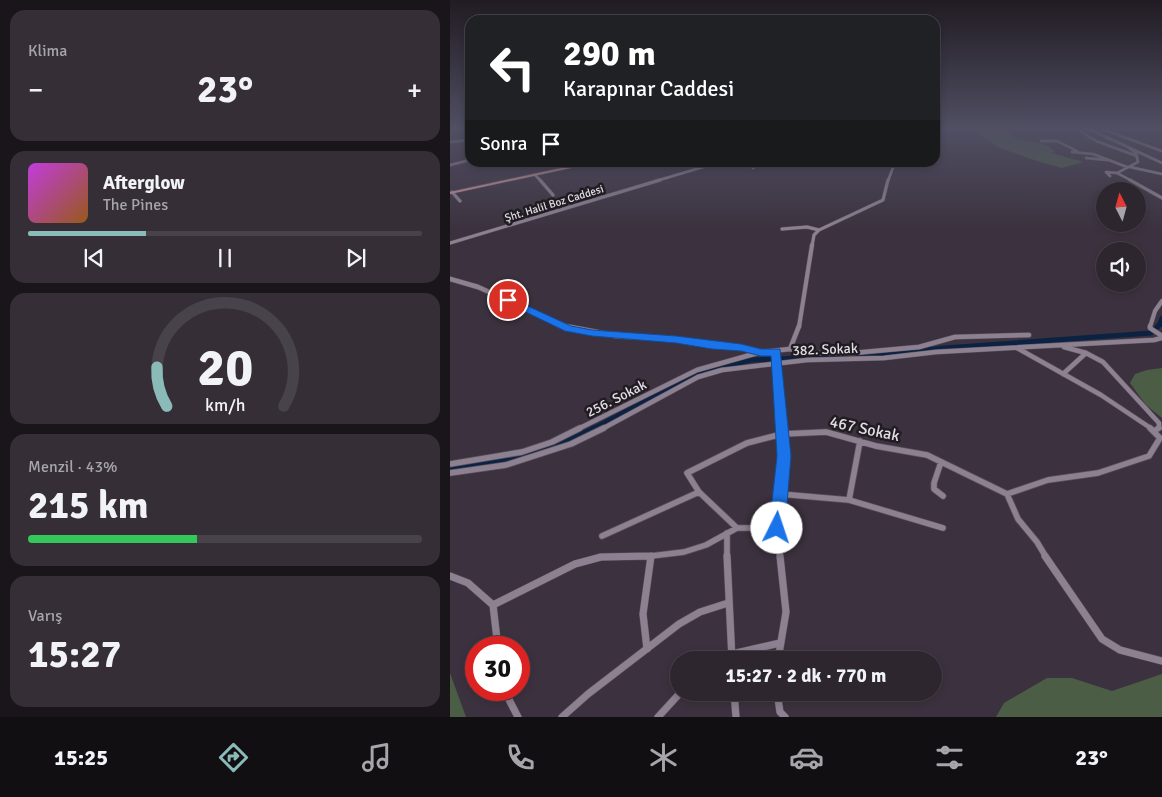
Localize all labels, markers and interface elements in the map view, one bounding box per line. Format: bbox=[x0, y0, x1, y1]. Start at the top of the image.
text: 290 m bbox=[563, 32, 656, 75]
icon: left bbox=[480, 35, 545, 100]
text: Klima bbox=[28, 41, 67, 61]
text: 23° bbox=[197, 66, 253, 113]
text: − bbox=[28, 73, 43, 107]
text: + bbox=[407, 73, 422, 107]
text: Karapınar Caddesi bbox=[563, 75, 734, 102]
icon: arrive bbox=[537, 130, 565, 158]
text: Sonra bbox=[480, 132, 527, 156]
text: Afterglow bbox=[103, 171, 185, 195]
street label: Şht. Halil Boz Caddesi bbox=[503, 182, 605, 225]
north arrow bbox=[1096, 182, 1146, 232]
map controls bbox=[1096, 182, 1146, 292]
text: The Pines bbox=[103, 195, 168, 215]
button: sound bbox=[1096, 242, 1146, 292]
icon: previous bbox=[80, 244, 108, 272]
icon: pause bbox=[211, 244, 239, 272]
icon: next bbox=[342, 244, 370, 272]
pin bbox=[487, 279, 529, 321]
icon: arrive bbox=[494, 286, 522, 314]
text: 20 bbox=[197, 336, 253, 400]
street label: 382. Sokak bbox=[792, 340, 858, 359]
street label: 256. Sokak bbox=[583, 376, 649, 421]
text: km/h bbox=[205, 394, 245, 416]
street label: 467 Sokak bbox=[828, 412, 902, 446]
text: Menzil · 43% bbox=[28, 457, 118, 477]
text: 215 km bbox=[28, 482, 149, 529]
position arrow bbox=[750, 501, 802, 553]
text: Varış bbox=[28, 606, 62, 626]
text: 15:27 bbox=[28, 631, 121, 678]
speed limit sign: 30 bbox=[465, 636, 530, 701]
text: 15:27 · 2 dk · 770 m bbox=[726, 664, 886, 688]
icon: directions bbox=[216, 740, 251, 775]
icon: music bbox=[359, 740, 394, 775]
icon: phone bbox=[503, 740, 538, 775]
icon: climate bbox=[646, 740, 681, 775]
icon: car bbox=[789, 740, 824, 775]
icon: filters bbox=[932, 740, 967, 775]
text: 15:25 bbox=[54, 744, 108, 771]
text: 23° bbox=[1075, 744, 1108, 771]

